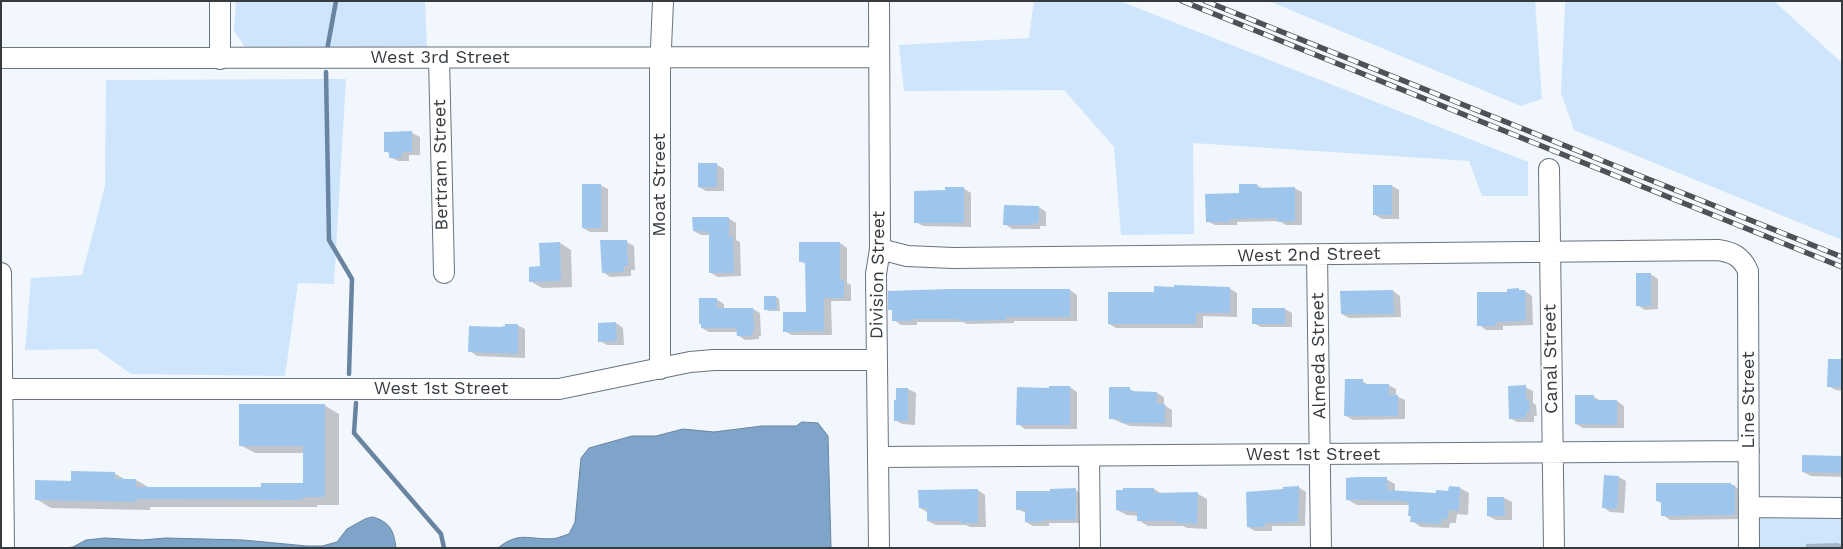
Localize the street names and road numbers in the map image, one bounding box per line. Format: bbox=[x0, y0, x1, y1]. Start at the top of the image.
street label: West 3rd Street bbox=[370, 47, 510, 69]
street label: Bertram Street bbox=[429, 99, 453, 231]
street label: Moat Street bbox=[649, 133, 671, 237]
street label: Division Street bbox=[866, 211, 890, 339]
street label: West 2nd Street bbox=[1237, 243, 1381, 267]
street label: Almeda Street bbox=[1307, 292, 1331, 420]
street label: Canal Street bbox=[1539, 304, 1563, 414]
street label: Line Street bbox=[1738, 351, 1760, 449]
street label: West 1st Street bbox=[374, 378, 508, 400]
street label: West 1st Street bbox=[1246, 444, 1380, 466]

